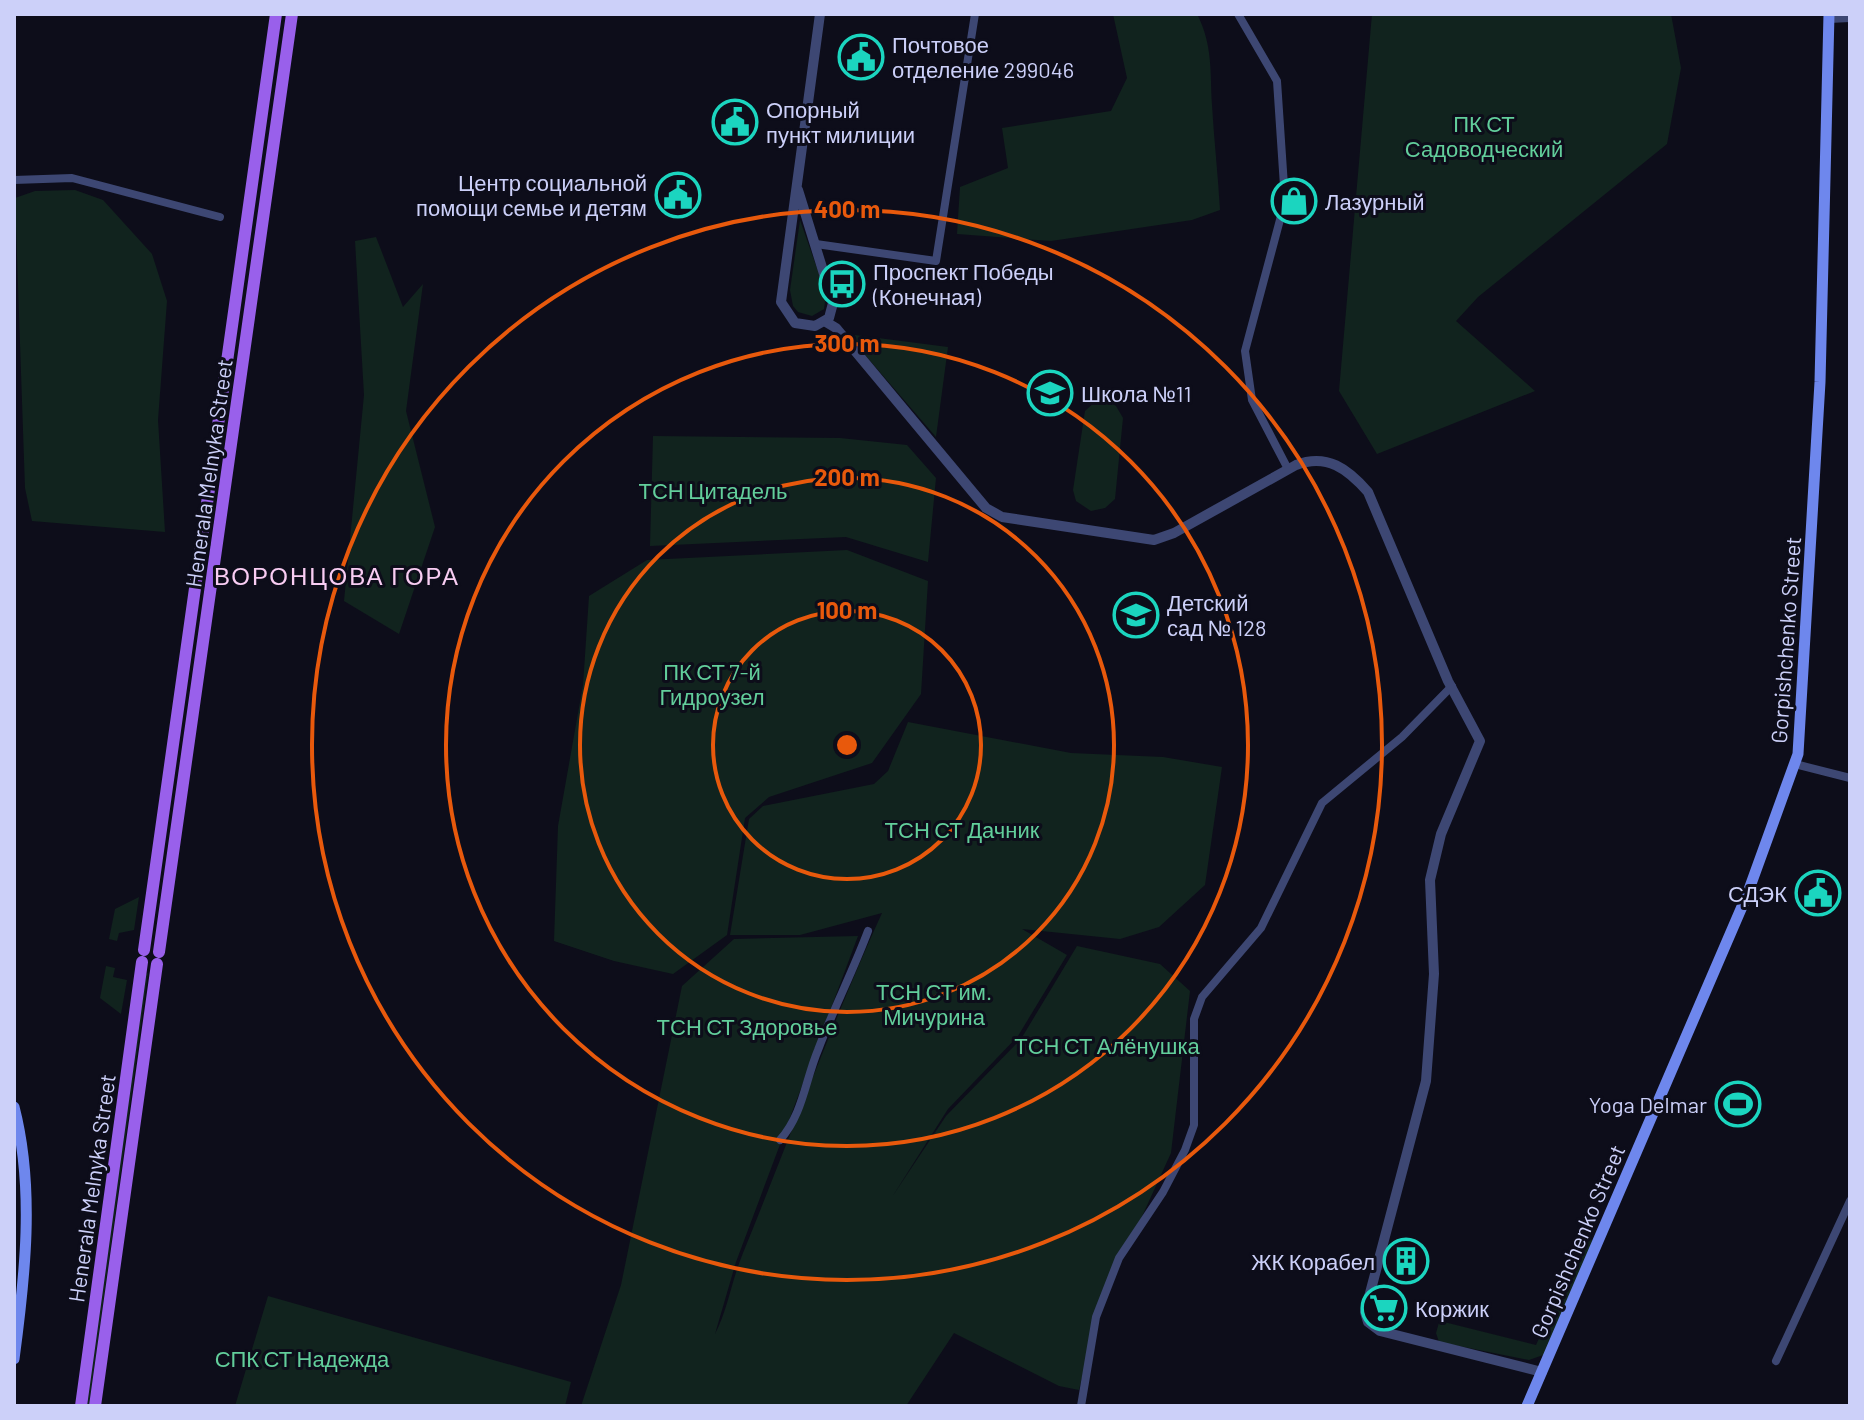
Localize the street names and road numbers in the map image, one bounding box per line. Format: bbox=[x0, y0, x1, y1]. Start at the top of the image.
street label: Henerala Melnyka Street bbox=[179, 357, 237, 589]
street label: Gorpishchenko Street bbox=[1765, 536, 1805, 744]
street label: Henerala Melnyka Street bbox=[62, 1072, 120, 1304]
street label: Gorpishchenko Street bbox=[1525, 1141, 1629, 1341]

